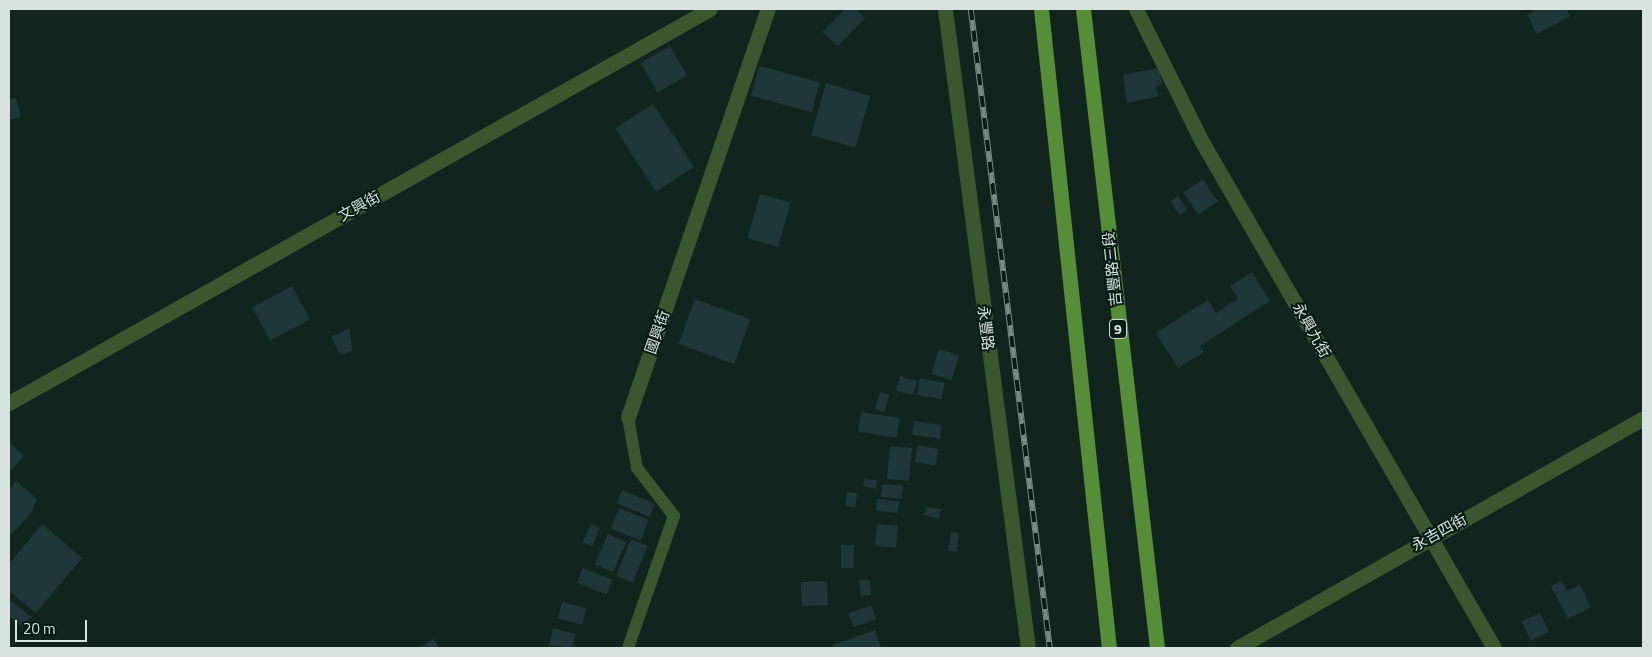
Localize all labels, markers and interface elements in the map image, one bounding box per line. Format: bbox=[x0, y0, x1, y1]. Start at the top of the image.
street label: 文興街 bbox=[335, 187, 383, 225]
street label: 吉豐路三段 bbox=[1099, 231, 1125, 307]
street label: 永興九街 bbox=[1289, 300, 1335, 360]
street label: 永豐路 bbox=[974, 305, 998, 351]
street label: 國興街 bbox=[641, 308, 673, 356]
road number: 9 bbox=[1108, 318, 1128, 340]
street label: 永吉四街 bbox=[1408, 510, 1470, 554]
scale bar bbox=[18, 610, 90, 642]
text: 20 m bbox=[23, 617, 56, 640]

